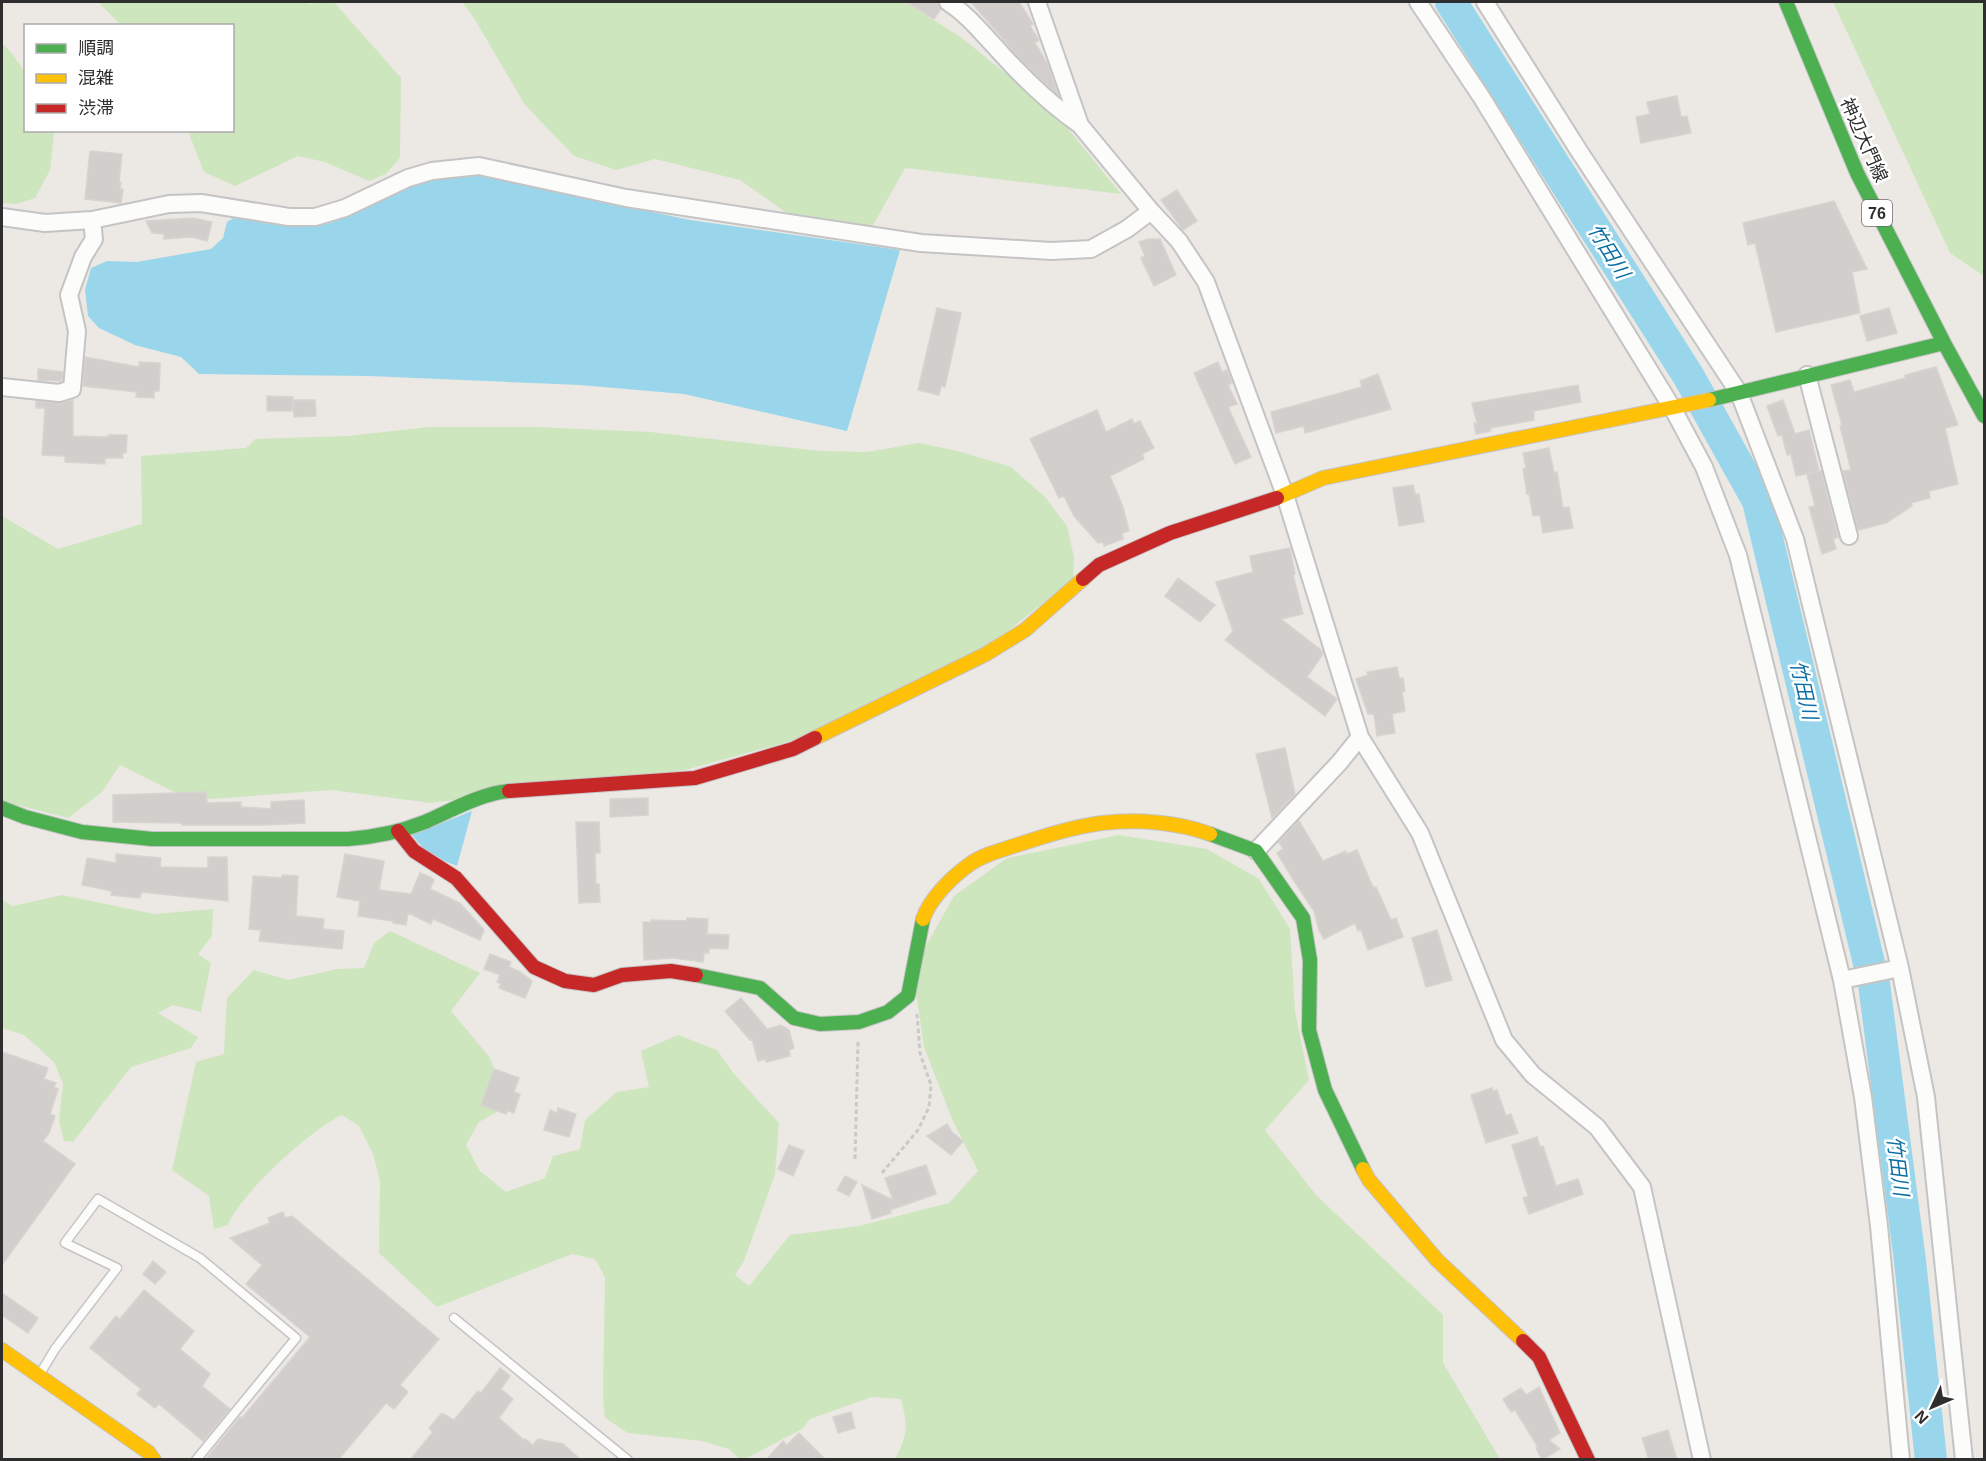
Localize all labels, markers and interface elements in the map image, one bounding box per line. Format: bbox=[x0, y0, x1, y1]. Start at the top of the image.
legend bbox=[24, 24, 234, 132]
text: 順調 bbox=[78, 38, 114, 58]
text: 混雑 bbox=[78, 68, 114, 88]
street label: 神辺大門線 bbox=[1837, 95, 1891, 185]
text: 渋滞 bbox=[78, 98, 114, 118]
road number: 76 bbox=[1862, 200, 1892, 226]
water label: 竹田川 bbox=[1584, 220, 1635, 284]
water label: 竹田川 bbox=[1787, 658, 1822, 724]
water label: 竹田川 bbox=[1883, 1135, 1913, 1199]
north arrow bbox=[1902, 1377, 1962, 1437]
text: N bbox=[1911, 1407, 1932, 1427]

